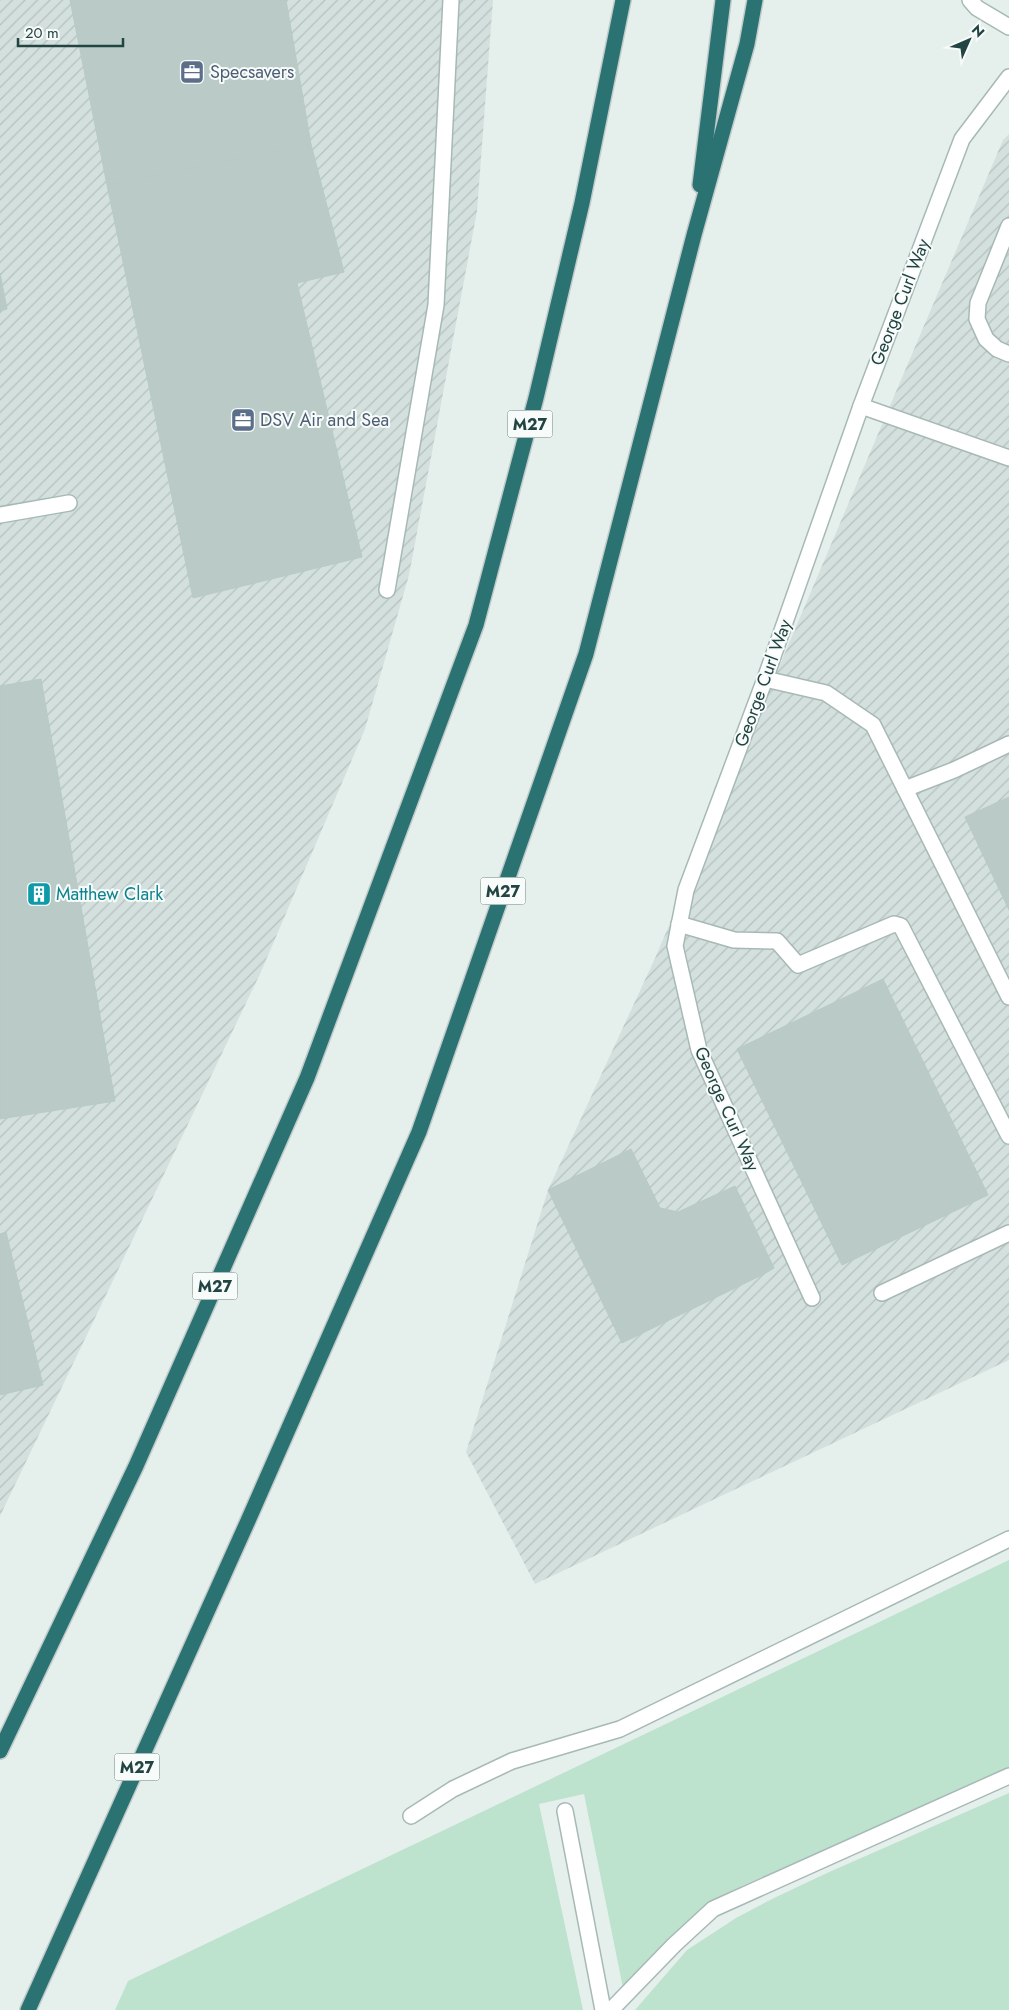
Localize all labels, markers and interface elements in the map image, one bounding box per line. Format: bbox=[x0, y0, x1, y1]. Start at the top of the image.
scale bar bbox=[18, 15, 122, 47]
north arrow bbox=[944, 15, 994, 65]
text: N bbox=[967, 20, 989, 42]
text: 20 m bbox=[25, 22, 59, 44]
office icon: Specsavers bbox=[179, 59, 205, 85]
place label: Specsavers bbox=[210, 59, 294, 85]
street label: George Curl Way bbox=[864, 235, 936, 369]
office icon: DSV Air and Sea bbox=[230, 407, 256, 433]
place label: DSV Air and Sea bbox=[260, 407, 389, 433]
road number: M27 bbox=[508, 410, 552, 438]
street label: George Curl Way bbox=[728, 616, 798, 750]
road number: M27 bbox=[480, 878, 526, 904]
building icon: Matthew Clark bbox=[26, 881, 52, 907]
place label: Matthew Clark bbox=[56, 881, 163, 907]
street label: George Curl Way bbox=[688, 1043, 766, 1176]
road number: M27 bbox=[192, 1272, 238, 1300]
road number: M27 bbox=[114, 1754, 160, 1780]

